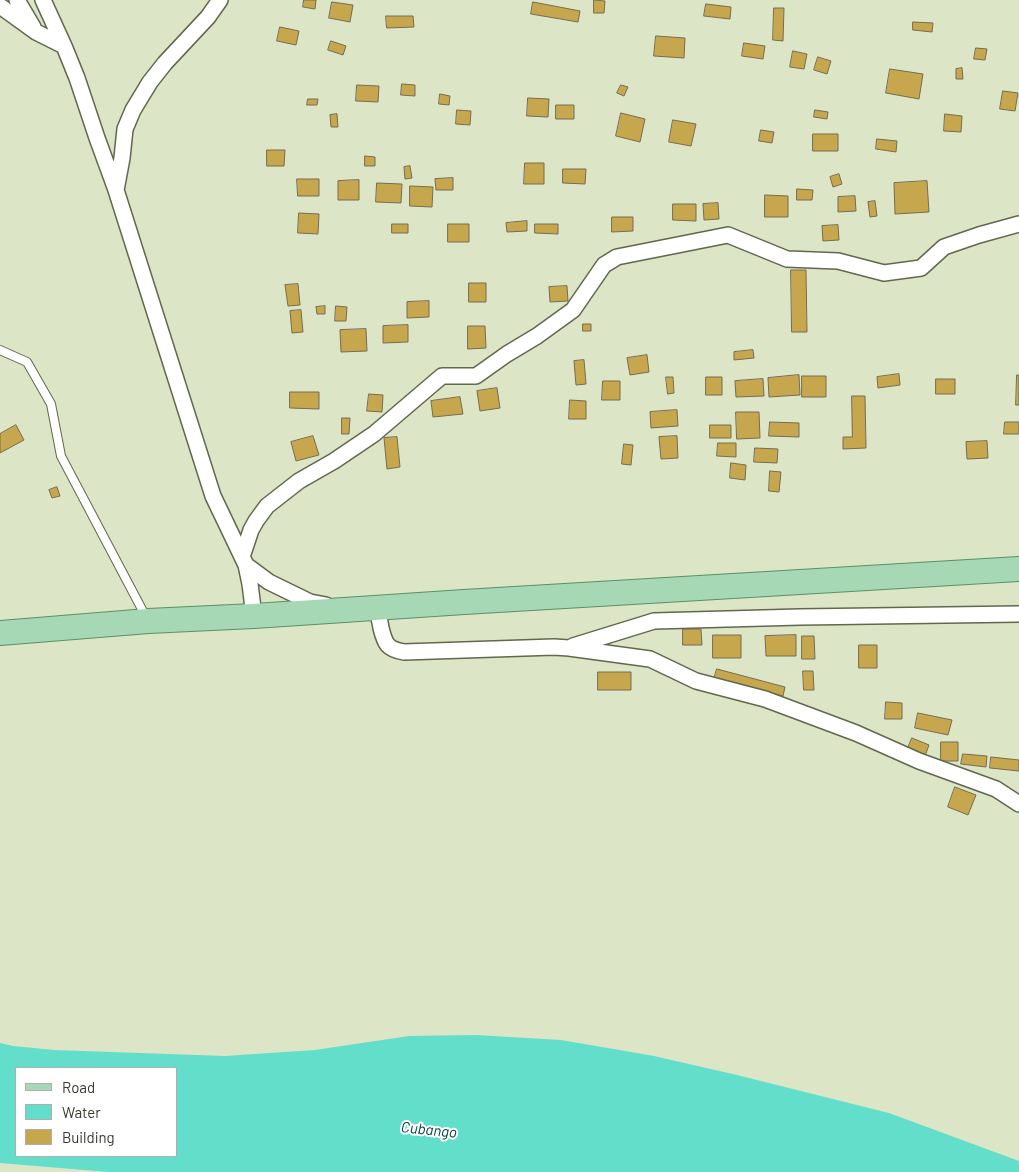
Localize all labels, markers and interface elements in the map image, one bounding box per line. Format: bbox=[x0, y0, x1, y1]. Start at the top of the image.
legend bbox=[15, 1067, 178, 1157]
text: Road bbox=[62, 1078, 95, 1096]
text: Water bbox=[62, 1103, 101, 1121]
water label: Cubango bbox=[400, 1118, 458, 1142]
text: Building bbox=[62, 1128, 115, 1146]

